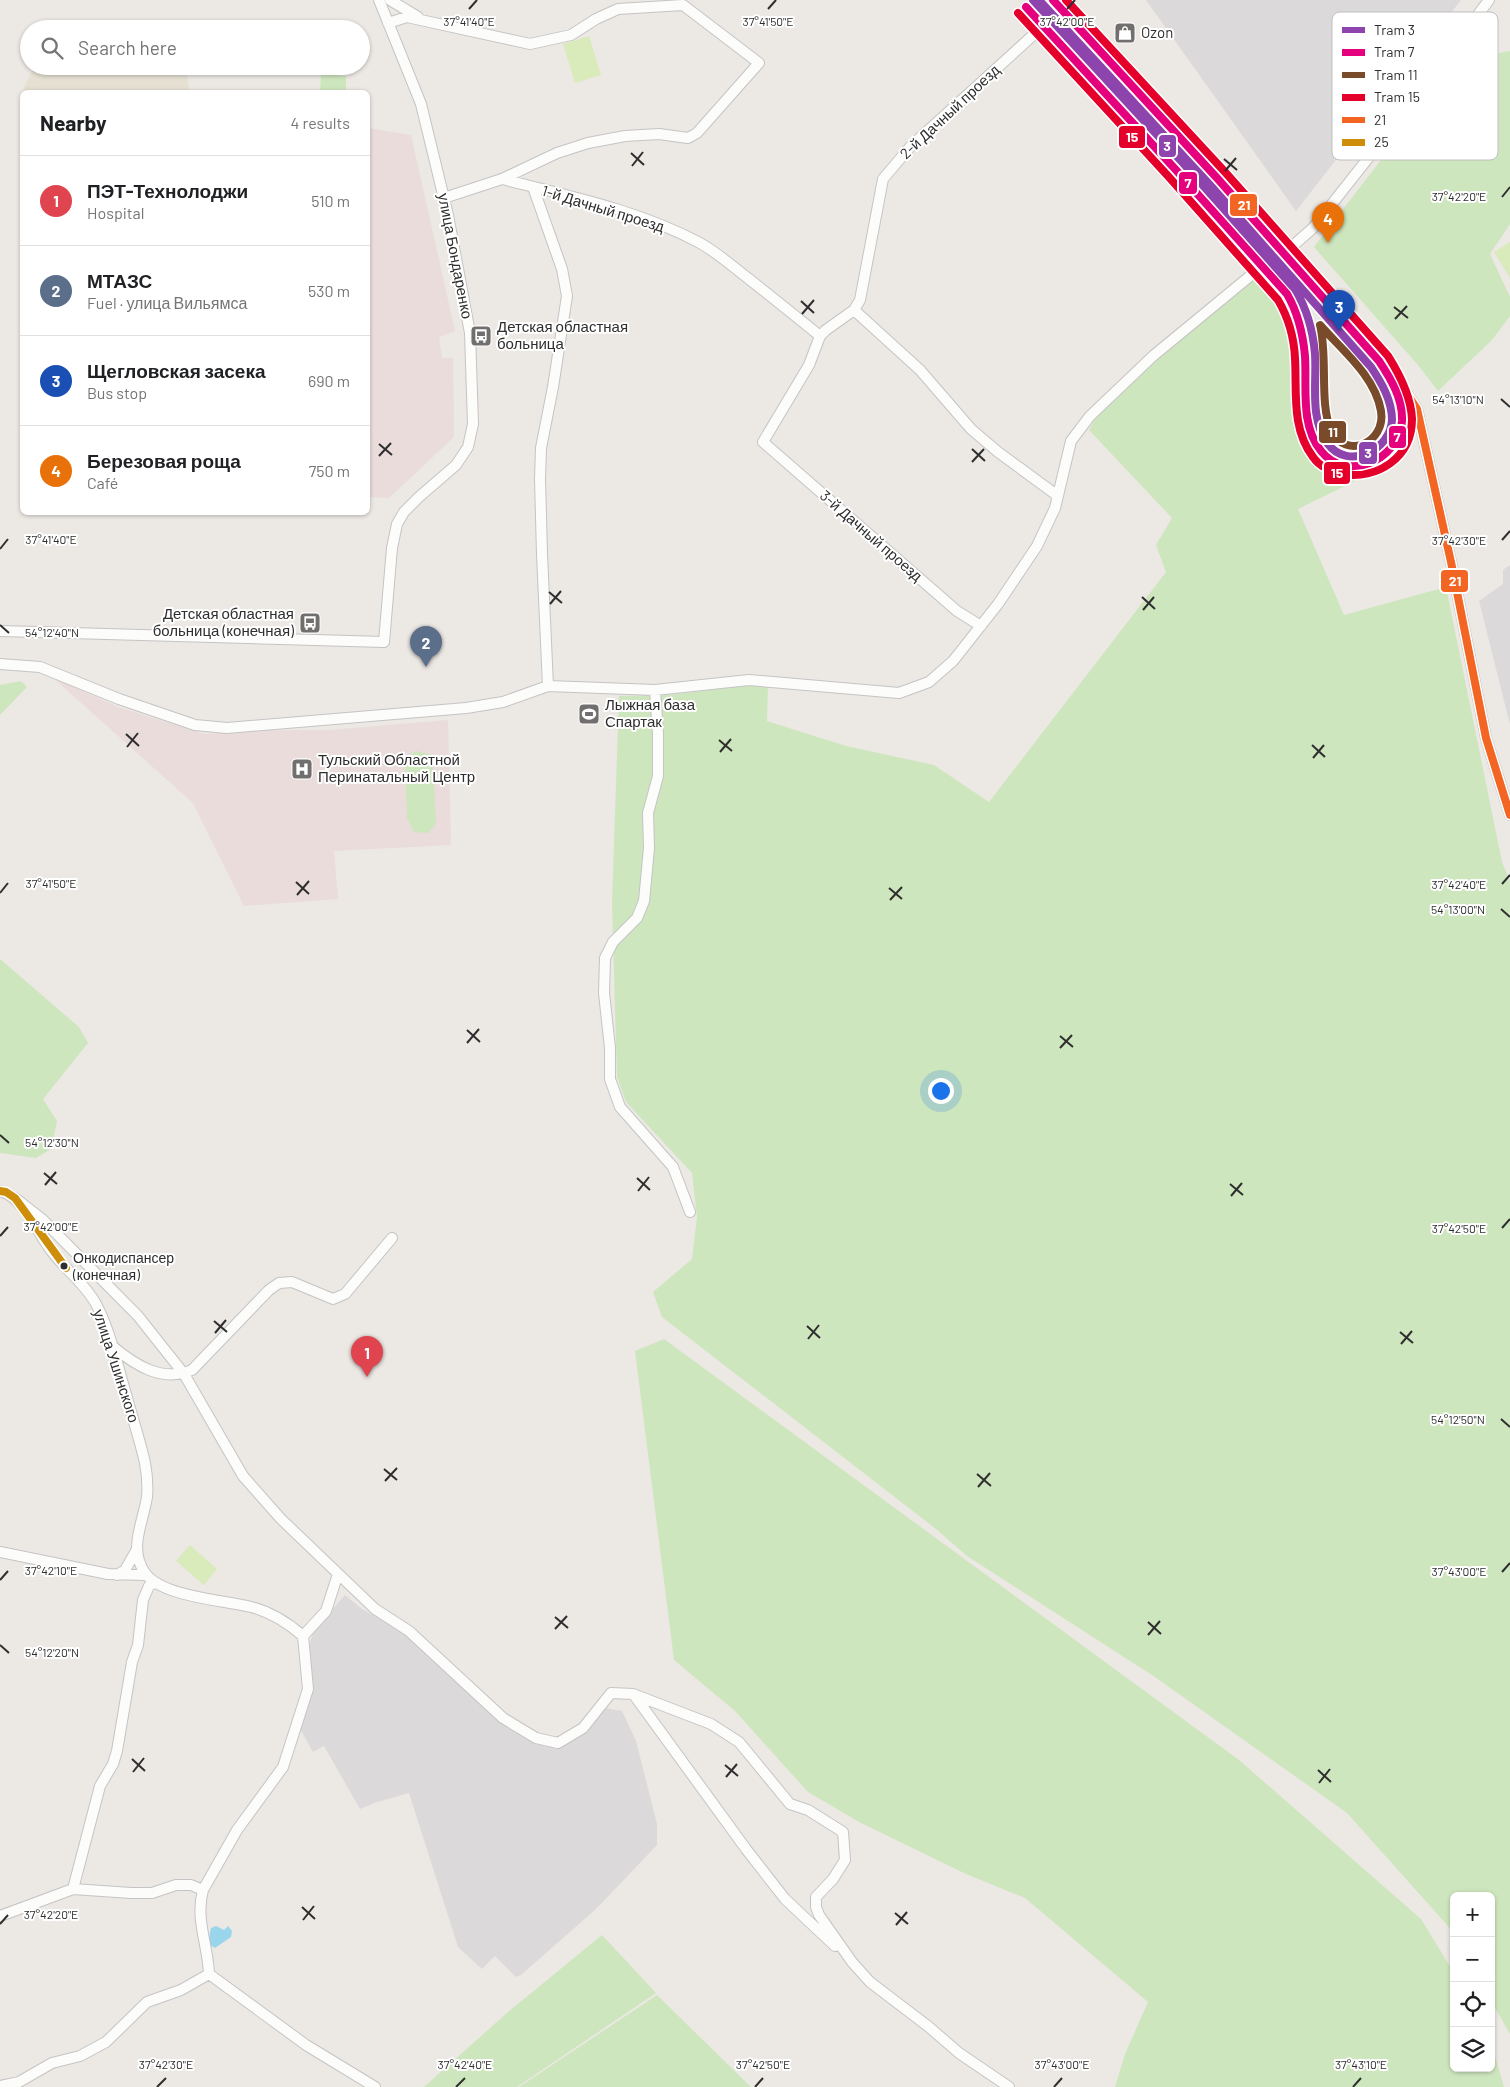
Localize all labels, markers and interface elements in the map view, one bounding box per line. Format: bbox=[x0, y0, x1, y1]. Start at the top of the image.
legend bbox=[1332, 12, 1498, 160]
text: 37°41'40"E bbox=[443, 14, 495, 28]
text: 37°41'50"E bbox=[742, 14, 794, 28]
text: 37°42'00"E bbox=[1039, 14, 1095, 28]
search box bbox=[20, 20, 370, 75]
shop icon: Ozon bbox=[1113, 21, 1137, 45]
text: Tram 3 bbox=[1374, 21, 1415, 38]
place label: Ozon bbox=[1141, 23, 1173, 41]
icon: search bbox=[38, 34, 66, 62]
text: Search here bbox=[78, 36, 177, 59]
text: Tram 7 bbox=[1374, 43, 1415, 60]
street label: 2-й Дачный проезд bbox=[896, 60, 1003, 162]
text: Tram 11 bbox=[1374, 66, 1418, 83]
text: Tram 15 bbox=[1374, 88, 1420, 105]
text: Nearby bbox=[40, 110, 106, 135]
text: 21 bbox=[1374, 111, 1386, 128]
text: 4 results bbox=[290, 113, 350, 132]
line badge: 15 bbox=[1118, 125, 1146, 149]
text: 15 bbox=[1126, 128, 1139, 145]
text: 25 bbox=[1374, 133, 1389, 150]
line badge: 3 bbox=[1158, 134, 1177, 158]
text: 3 bbox=[1163, 137, 1171, 154]
line badge: 7 bbox=[1178, 171, 1198, 195]
text: 7 bbox=[1185, 174, 1192, 191]
text: ПЭТ-Технолоджи bbox=[87, 179, 248, 202]
street label: 1-й Дачный проезд bbox=[540, 181, 667, 235]
text: 37°42'20"E bbox=[1432, 189, 1486, 203]
text: 1 bbox=[53, 191, 59, 210]
text: 510 m bbox=[311, 191, 350, 210]
street label: улица Бондаренко bbox=[435, 191, 477, 320]
line badge: 21 bbox=[1229, 193, 1258, 217]
text: 21 bbox=[1238, 196, 1250, 213]
pin: 4 bbox=[1312, 202, 1344, 243]
text: Hospital bbox=[87, 203, 144, 222]
text: МТАЗС bbox=[87, 269, 152, 292]
text: 2 bbox=[52, 281, 60, 300]
text: 530 m bbox=[308, 281, 350, 300]
pin: 3 bbox=[1323, 290, 1355, 331]
text: Fuel · улица Вильямса bbox=[87, 293, 247, 312]
place label: Детская областная больница bbox=[497, 317, 628, 352]
bus stop icon: Детская областная больница bbox=[469, 324, 493, 348]
text: Щегловская засека bbox=[87, 359, 266, 382]
text: 3 bbox=[52, 371, 60, 390]
text: 690 m bbox=[308, 371, 350, 390]
text: Bus stop bbox=[87, 383, 147, 402]
text: 54°13'10"N bbox=[1432, 392, 1484, 406]
line badge: 11 bbox=[1318, 420, 1347, 444]
text: 11 bbox=[1328, 423, 1338, 440]
line badge: 7 bbox=[1388, 425, 1407, 449]
text: 7 bbox=[1394, 428, 1401, 445]
line badge: 3 bbox=[1358, 441, 1378, 465]
text: 3 bbox=[1364, 444, 1372, 461]
text: Березовая роща bbox=[87, 449, 241, 472]
text: 4 bbox=[51, 461, 61, 480]
text: 750 m bbox=[309, 461, 350, 480]
line badge: 15 bbox=[1323, 461, 1351, 485]
text: 15 bbox=[1331, 464, 1344, 481]
text: Café bbox=[87, 473, 118, 492]
street label: 3-й Дачный проезд bbox=[817, 486, 927, 585]
text: 37°41'40"E bbox=[25, 532, 77, 546]
text: 37°42'30"E bbox=[1432, 533, 1486, 547]
line badge: 21 bbox=[1440, 569, 1469, 593]
text: 21 bbox=[1449, 572, 1461, 589]
place label: Детская областная больница (конечная) bbox=[153, 604, 294, 639]
bus stop icon: Детская областная больница (конечная) bbox=[298, 611, 322, 635]
text: 54°12'40"N bbox=[25, 625, 79, 639]
pin: 2 bbox=[410, 626, 442, 667]
place label: Лыжная база Спартак bbox=[605, 695, 696, 730]
sports icon: Лыжная база Спартак bbox=[577, 702, 601, 726]
place label: Тульский Областной Перинатальный Центр bbox=[318, 750, 475, 785]
hospital icon: Тульский Областной Перинатальный Центр bbox=[290, 757, 314, 781]
text: 37°41'50"E bbox=[25, 876, 77, 890]
text: 37°42'40"E bbox=[1432, 877, 1486, 891]
text: 54°13'00"N bbox=[1431, 902, 1485, 916]
your location bbox=[928, 1078, 954, 1104]
text: 54°12'30"N bbox=[25, 1135, 79, 1149]
text: 37°42'00"E bbox=[23, 1219, 79, 1233]
text: 37°42'50"E bbox=[1432, 1221, 1486, 1235]
place label: Онкодиспансер (конечная) bbox=[72, 1249, 174, 1283]
marker: Онкодиспансер (конечная) bbox=[59, 1261, 69, 1271]
street label: улица Ушинского bbox=[90, 1307, 144, 1425]
pin: 1 bbox=[351, 1336, 383, 1377]
text: 54°12'50"N bbox=[1431, 1412, 1485, 1426]
text: 37°42'10"E bbox=[25, 1563, 77, 1577]
text: 37°43'00"E bbox=[1432, 1564, 1486, 1578]
text: 54°12'20"N bbox=[25, 1645, 79, 1659]
map controls bbox=[1450, 1892, 1495, 2072]
button: + bbox=[1450, 1892, 1495, 1937]
text: 37°42'20"E bbox=[24, 1907, 78, 1921]
button: − bbox=[1450, 1937, 1495, 1982]
button: locate bbox=[1450, 1982, 1495, 2027]
button: layers bbox=[1450, 2027, 1495, 2072]
text: 37°42'30"E bbox=[139, 2057, 193, 2071]
text: 37°42'40"E bbox=[438, 2057, 492, 2071]
text: 37°42'50"E bbox=[736, 2057, 790, 2071]
text: 37°43'00"E bbox=[1035, 2057, 1089, 2071]
text: 37°43'10"E bbox=[1335, 2057, 1387, 2071]

